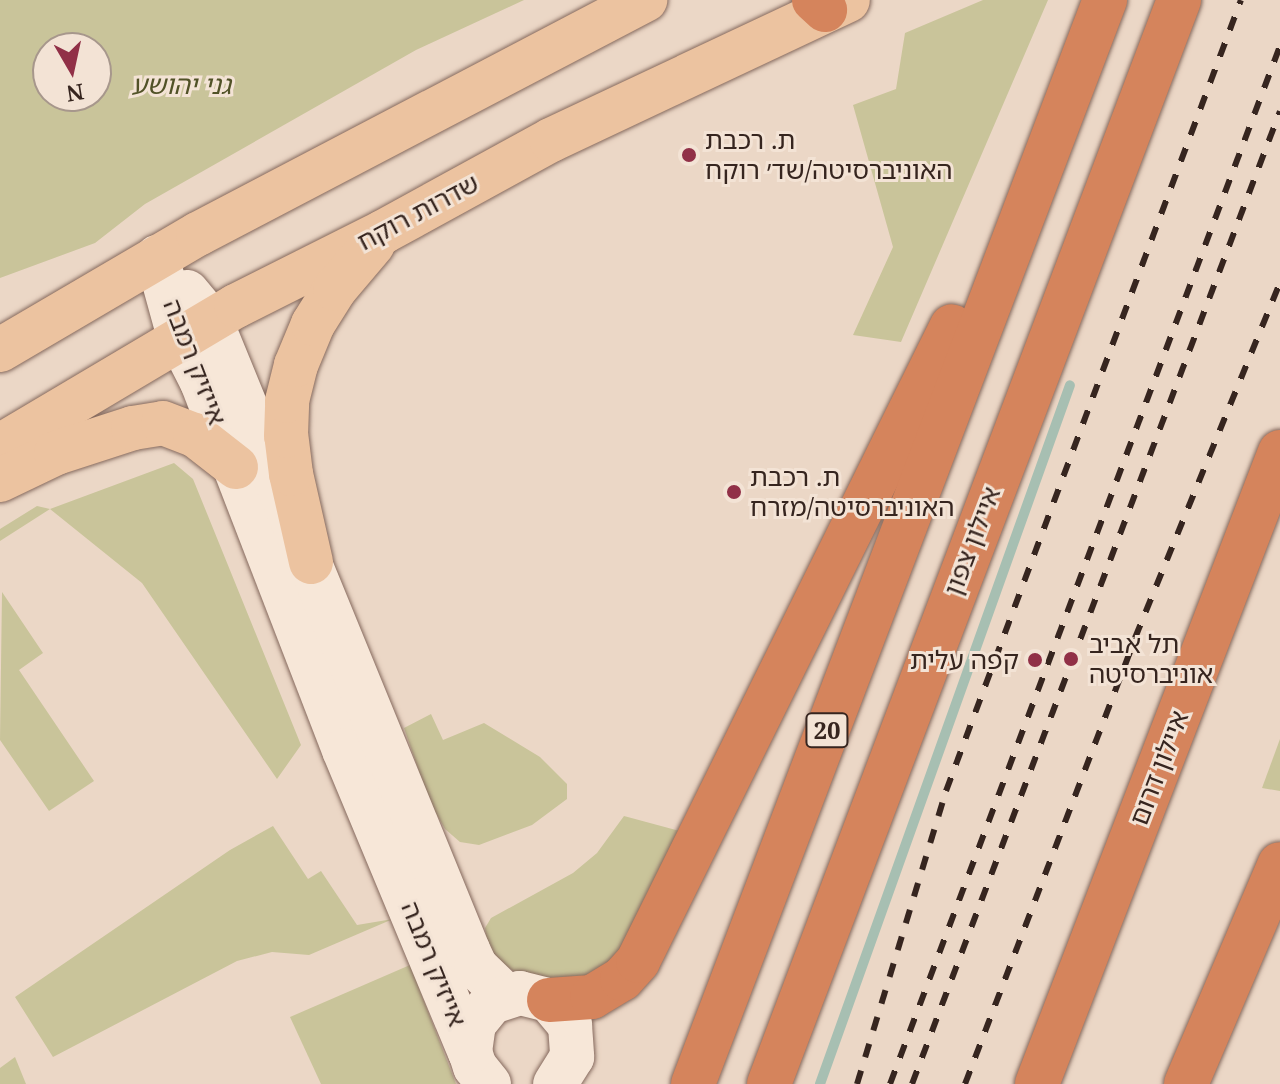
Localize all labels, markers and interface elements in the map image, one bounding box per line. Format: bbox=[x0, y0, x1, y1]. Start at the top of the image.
north arrow bbox=[32, 32, 112, 112]
park label: גני יהושע bbox=[131, 69, 231, 101]
text: N bbox=[65, 78, 86, 110]
place label: ת. רכבת האוניברסיטה/שד׳ רוקח bbox=[705, 124, 953, 186]
marker: ת. רכבת האוניברסיטה/שד׳ רוקח bbox=[680, 146, 698, 164]
street label: שדרות רוקח bbox=[352, 167, 484, 257]
street label: אייזיק רמבה bbox=[157, 295, 233, 429]
place label: ת. רכבת האוניברסיטה/מזרח bbox=[750, 461, 955, 522]
street label: איילון צפון bbox=[937, 482, 1007, 600]
marker: ת. רכבת האוניברסיטה/מזרח bbox=[725, 483, 743, 501]
place label: תל אביב אוניברסיטה bbox=[1089, 628, 1213, 690]
place label: קפה עלית bbox=[910, 644, 1019, 676]
marker: תל אביב אוניברסיטה bbox=[1060, 648, 1082, 670]
marker: קפה עלית bbox=[1026, 651, 1044, 669]
street label: איילון דרום bbox=[1123, 706, 1195, 830]
road number: 20 bbox=[805, 710, 849, 750]
street label: אייזיק רמבה bbox=[395, 897, 473, 1031]

